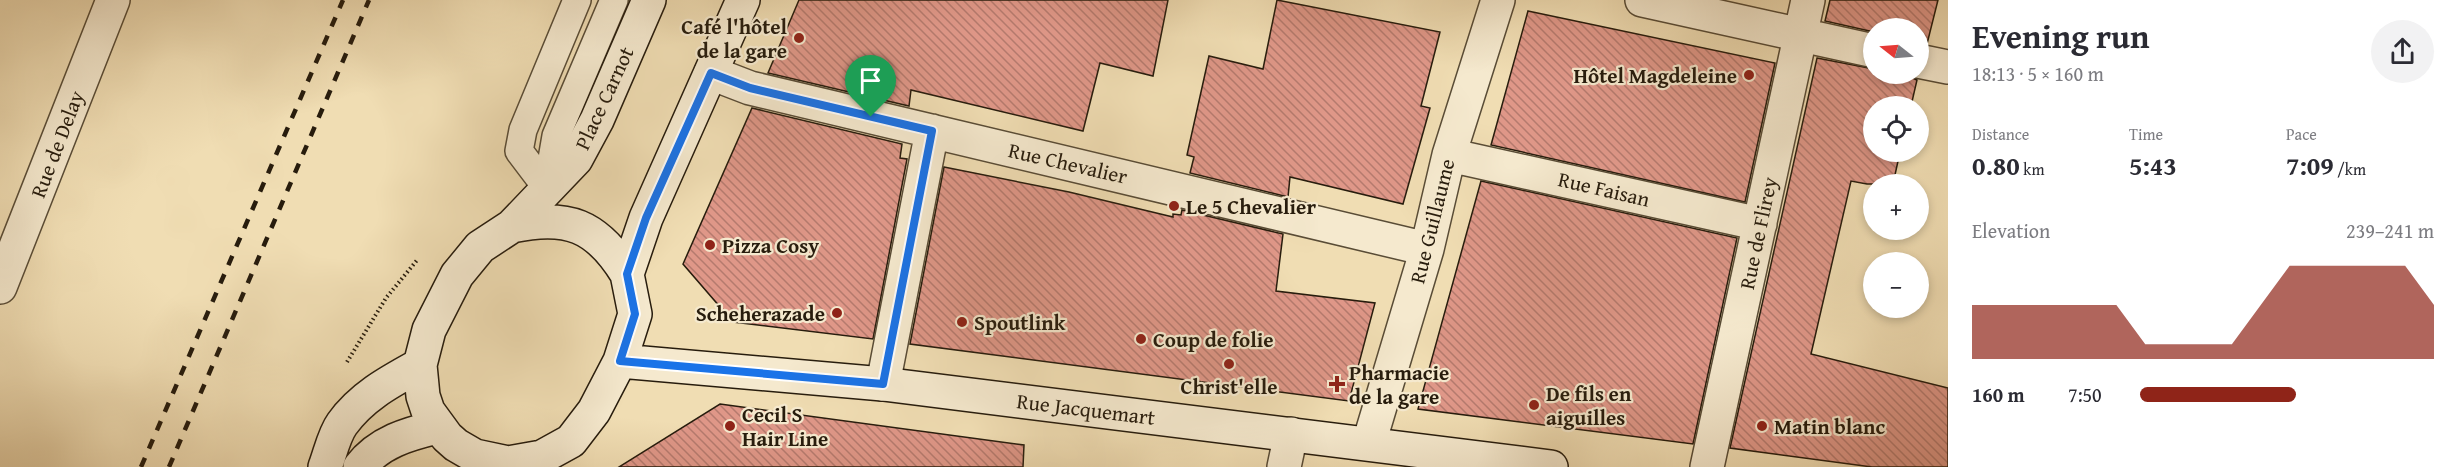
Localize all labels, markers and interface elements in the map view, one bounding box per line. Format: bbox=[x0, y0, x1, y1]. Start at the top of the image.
place label: Café l'hôtel de la gare bbox=[681, 11, 787, 66]
text: Evening run bbox=[1972, 12, 2149, 60]
north arrow bbox=[1863, 18, 1929, 84]
map controls bbox=[1863, 18, 1929, 318]
button: share bbox=[2371, 20, 2434, 83]
marker: Café l'hôtel de la gare bbox=[792, 31, 806, 45]
street label: Place Carnot bbox=[567, 41, 642, 155]
pin bbox=[845, 55, 896, 117]
text: 18:13 · 5 × 160 m bbox=[1972, 59, 2104, 88]
place label: Hôtel Magdeleine bbox=[1574, 60, 1737, 91]
icon: arrive bbox=[854, 64, 887, 97]
marker: Hôtel Magdeleine bbox=[1742, 68, 1756, 82]
street label: Rue de Delay bbox=[22, 85, 92, 202]
button: locate bbox=[1863, 96, 1929, 162]
text: Distance bbox=[1972, 122, 2029, 146]
text: Time bbox=[2129, 122, 2163, 146]
text: Pace bbox=[2286, 122, 2317, 146]
street label: Rue Chevalier bbox=[1005, 134, 1131, 192]
text: 0.80 bbox=[1972, 146, 2020, 185]
text: 5:43 bbox=[2129, 146, 2177, 185]
text: 7:09 bbox=[2286, 146, 2334, 185]
street label: Rue Guillaume bbox=[1402, 155, 1463, 287]
text: km bbox=[2020, 157, 2044, 181]
text: /km bbox=[2334, 157, 2366, 181]
street label: Rue Faisan bbox=[1555, 163, 1653, 215]
street label: Rue de Flirey bbox=[1731, 173, 1785, 292]
button: + bbox=[1863, 174, 1929, 240]
place label: Le 5 Chevalier bbox=[1186, 191, 1316, 222]
marker: Le 5 Chevalier bbox=[1167, 199, 1181, 213]
text: Elevation bbox=[1972, 216, 2050, 245]
text: 239–241 m bbox=[2346, 216, 2434, 245]
place label: Pizza Cosy bbox=[722, 230, 819, 261]
marker: Pizza Cosy bbox=[703, 238, 717, 252]
button: − bbox=[1863, 252, 1929, 318]
place label: Scheherazade bbox=[696, 298, 825, 329]
marker: Scheherazade bbox=[830, 306, 844, 320]
place label: Spoutlink bbox=[974, 307, 1067, 338]
marker: Spoutlink bbox=[955, 315, 969, 329]
place label: Coup de folie bbox=[1153, 324, 1274, 355]
marker: Coup de folie bbox=[1134, 332, 1148, 346]
marker: Christ'elle bbox=[1222, 357, 1236, 371]
place label: Pharmacie de la gare bbox=[1349, 357, 1449, 412]
place label: Christ'elle bbox=[1181, 371, 1277, 402]
marker: Pharmacie de la gare bbox=[1330, 377, 1344, 391]
place label: De fils en aiguilles bbox=[1546, 378, 1632, 433]
text: 160 m bbox=[1972, 380, 2025, 409]
text: 7:50 bbox=[2068, 380, 2102, 409]
street label: Rue Jacquemart bbox=[1015, 385, 1158, 433]
marker: De fils en aiguilles bbox=[1527, 398, 1541, 412]
place label: Cecil S Hair Line bbox=[742, 399, 828, 454]
place label: Matin blanc bbox=[1774, 411, 1885, 442]
marker: Cecil S Hair Line bbox=[723, 419, 737, 433]
marker: Matin blanc bbox=[1755, 419, 1769, 433]

